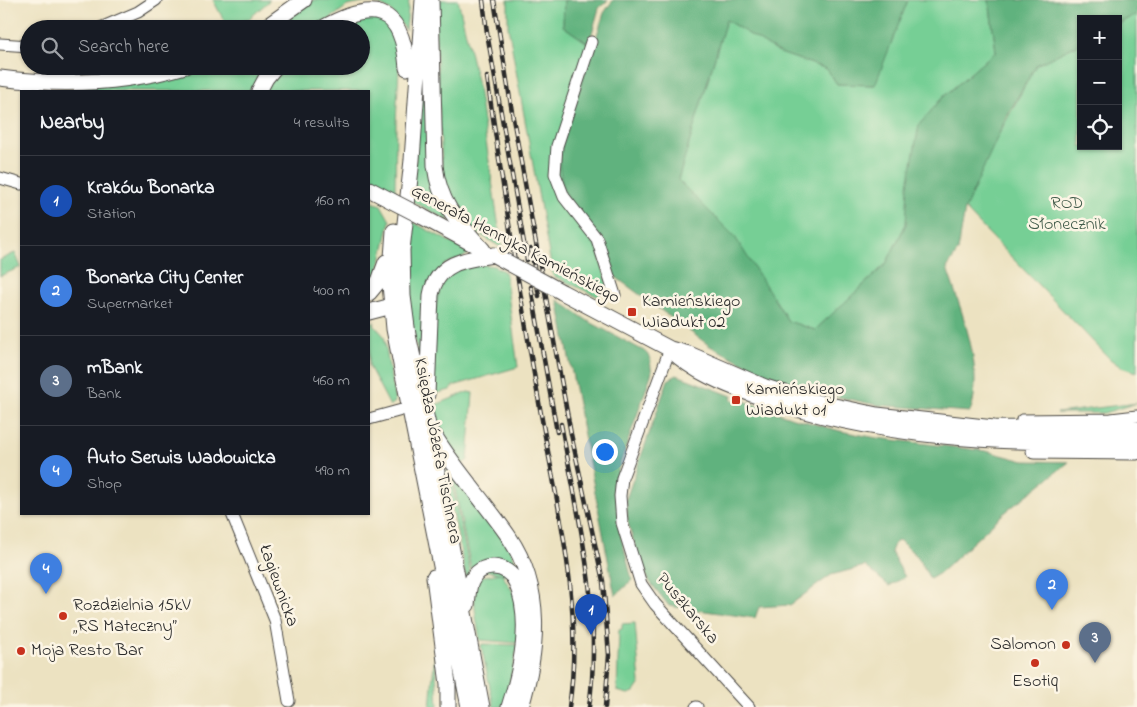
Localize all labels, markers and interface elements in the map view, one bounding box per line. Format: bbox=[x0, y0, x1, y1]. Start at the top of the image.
map controls bbox=[1077, 15, 1122, 150]
button: + bbox=[1077, 15, 1122, 60]
search box bbox=[20, 20, 370, 75]
icon: search bbox=[38, 34, 66, 62]
text: Search here bbox=[78, 34, 169, 61]
button: − bbox=[1077, 60, 1122, 105]
button: locate bbox=[1077, 105, 1122, 150]
text: Nearby bbox=[40, 108, 104, 138]
text: 4 results bbox=[294, 111, 350, 135]
text: Kraków Bonarka bbox=[87, 175, 215, 202]
street label: Generała Henryka Kamieńskiego bbox=[405, 179, 624, 312]
text: 1 bbox=[53, 189, 59, 213]
text: 160 m bbox=[315, 189, 350, 213]
park label: ROD Słonecznik bbox=[1028, 191, 1106, 238]
text: Station bbox=[87, 202, 136, 226]
text: Bonarka City Center bbox=[87, 265, 243, 292]
text: 2 bbox=[52, 279, 60, 303]
text: 400 m bbox=[313, 279, 350, 303]
place label: Kamieńskiego Wiadukt 02 bbox=[642, 289, 740, 336]
text: Supermarket bbox=[87, 292, 173, 316]
marker: Kamieńskiego Wiadukt 02 bbox=[626, 306, 638, 318]
text: mBank bbox=[87, 355, 142, 382]
street label: Księdza Józefa Tischnera bbox=[406, 356, 468, 546]
text: 3 bbox=[53, 369, 59, 393]
text: 460 m bbox=[313, 369, 350, 393]
place label: Kamieńskiego Wiadukt 01 bbox=[746, 377, 844, 424]
text: Bank bbox=[87, 382, 121, 406]
marker: Kamieńskiego Wiadukt 01 bbox=[730, 394, 742, 406]
your location bbox=[592, 439, 618, 465]
text: Auto Serwis Wadowicka bbox=[87, 445, 276, 472]
text: 4 bbox=[53, 459, 59, 483]
text: 490 m bbox=[315, 459, 350, 483]
text: Shop bbox=[87, 472, 122, 496]
street label: Łagiewnicka bbox=[250, 541, 305, 631]
pin: 4 bbox=[30, 553, 62, 594]
street label: Puszkarska bbox=[649, 568, 725, 650]
pin: 2 bbox=[1036, 569, 1068, 610]
place label: Rozdzielnia 15kV „RS Mateczny” bbox=[73, 593, 191, 640]
pin: 1 bbox=[575, 594, 607, 635]
marker: Rozdzielnia 15kV „RS Mateczny” bbox=[57, 610, 69, 622]
pin: 3 bbox=[1079, 622, 1111, 663]
place label: Salomon bbox=[990, 632, 1056, 658]
place label: Moja Resto Bar bbox=[31, 638, 144, 664]
marker: Salomon bbox=[1060, 639, 1072, 651]
marker: Moja Resto Bar bbox=[15, 645, 27, 657]
marker: Esotiq bbox=[1029, 657, 1041, 669]
place label: Esotiq bbox=[1012, 669, 1059, 695]

